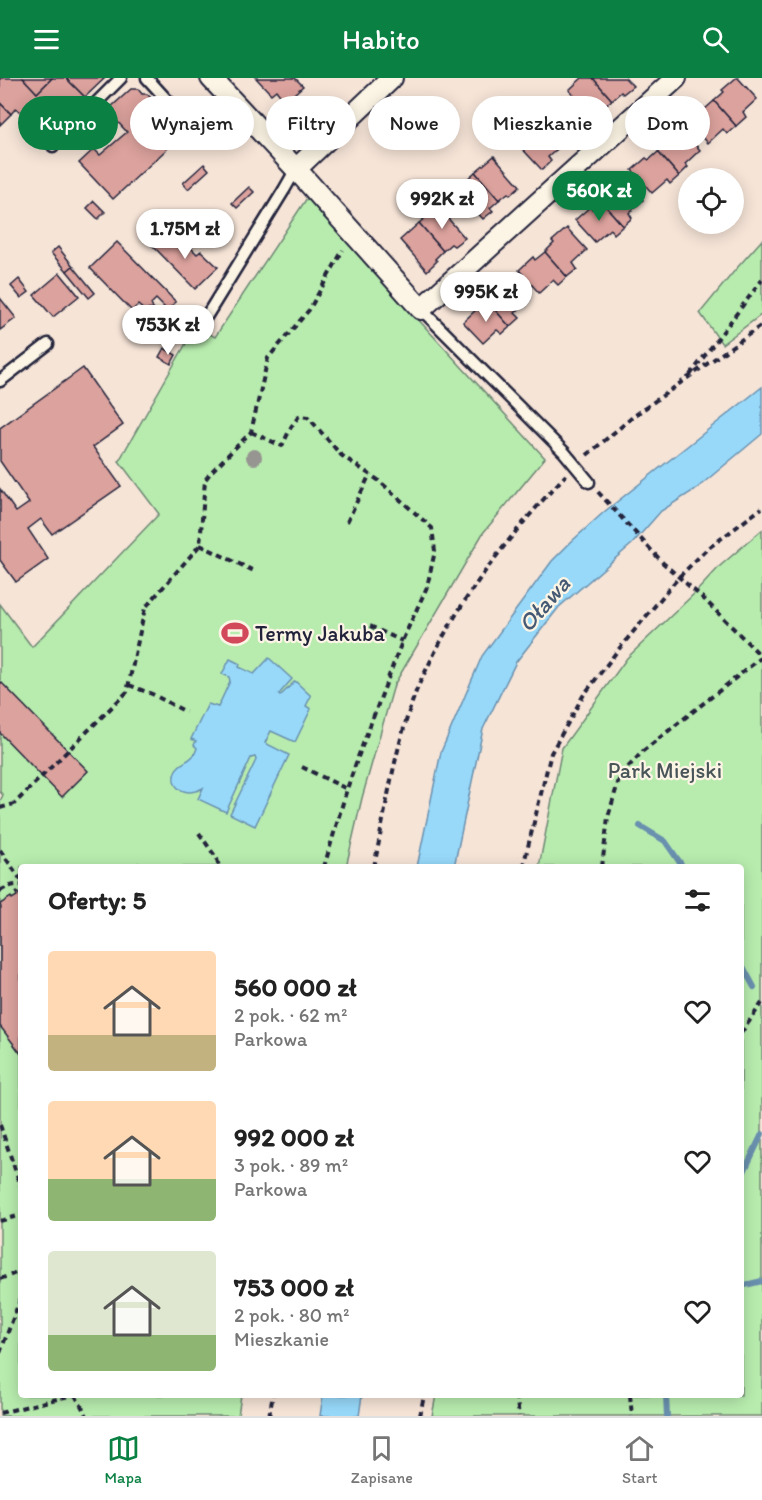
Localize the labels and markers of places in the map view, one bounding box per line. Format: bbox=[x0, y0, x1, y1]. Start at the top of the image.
pin: 560K zł bbox=[544, 171, 654, 222]
pin: 992K zł bbox=[387, 179, 497, 230]
pin: 1.75M zł bbox=[123, 209, 247, 260]
pin: 995K zł bbox=[431, 272, 541, 323]
pin: 753K zł bbox=[113, 305, 223, 356]
sports icon: Termy Jakuba bbox=[220, 618, 250, 648]
place label: Termy Jakuba bbox=[255, 620, 385, 647]

